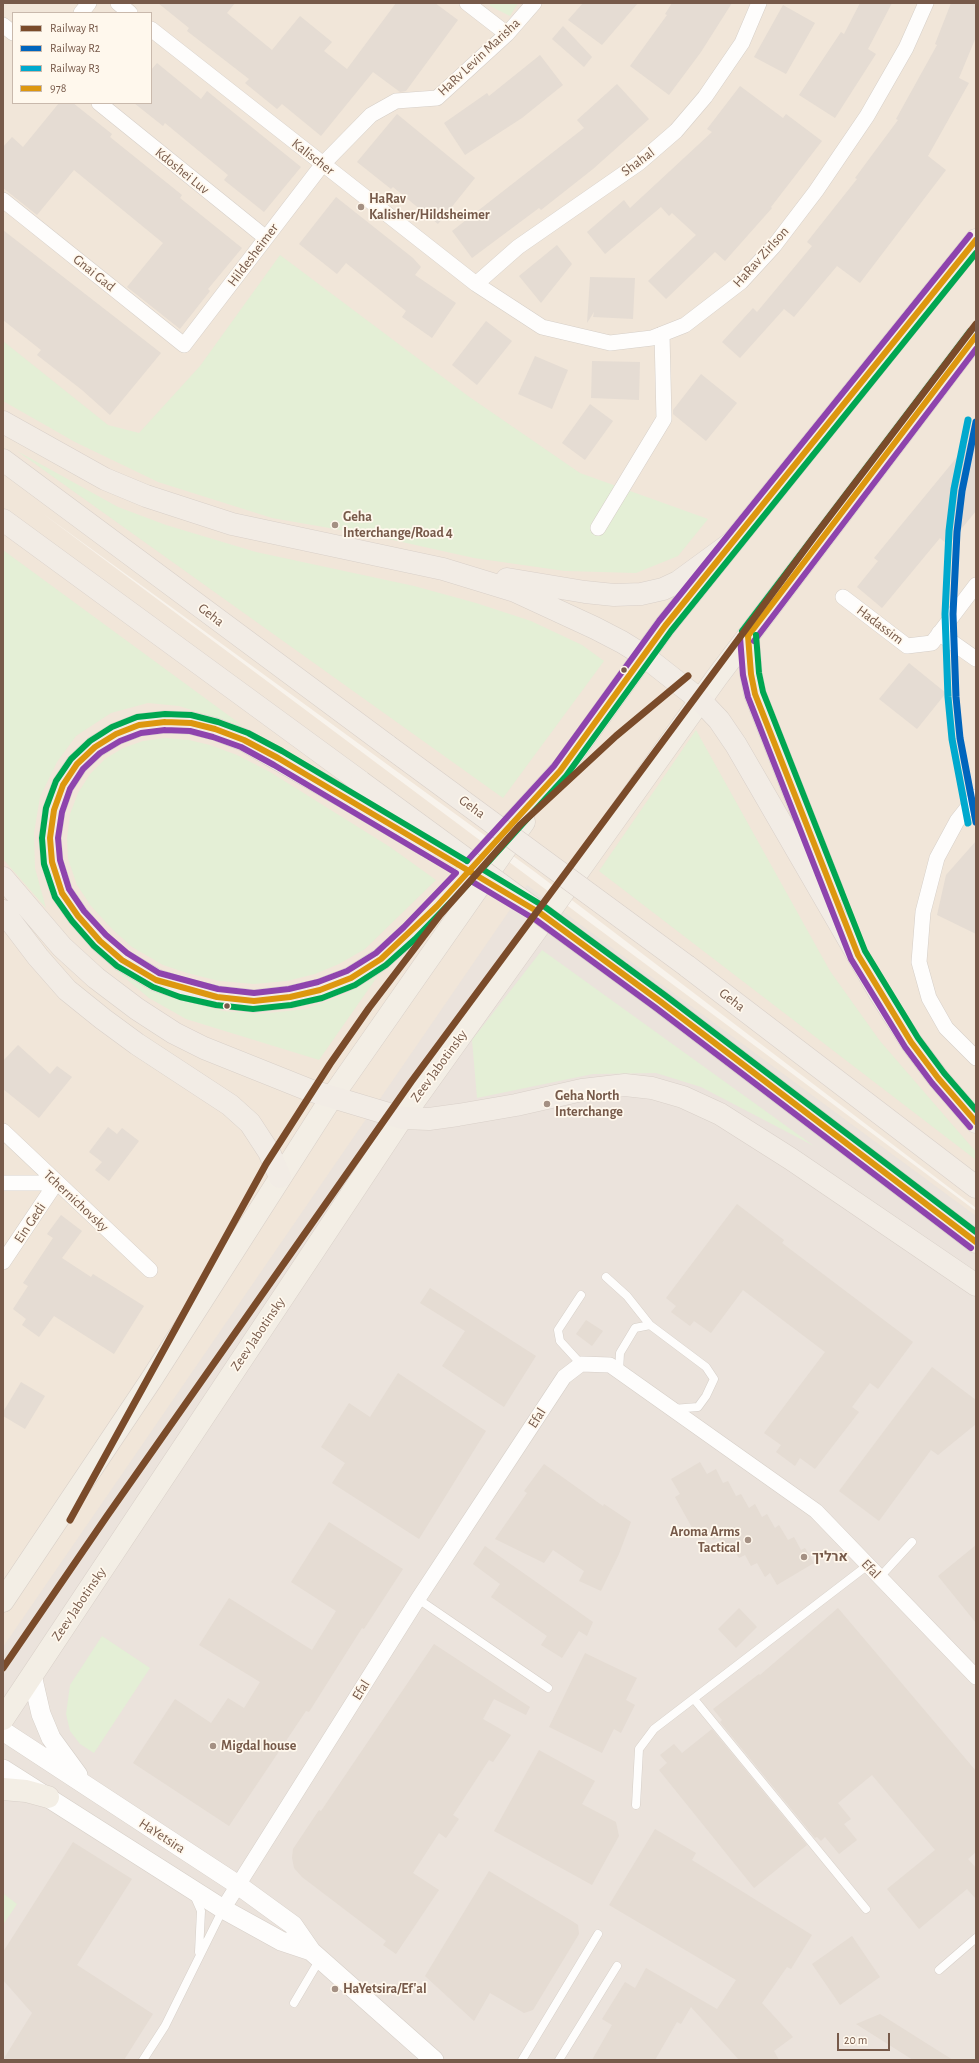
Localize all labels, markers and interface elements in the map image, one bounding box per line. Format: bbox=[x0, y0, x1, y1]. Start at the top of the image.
legend bbox=[12, 12, 152, 104]
street label: HaRv Levin Marisha bbox=[434, 15, 524, 99]
text: Railway R1 bbox=[50, 22, 99, 34]
text: Railway R2 bbox=[50, 42, 100, 54]
text: Railway R3 bbox=[50, 62, 100, 74]
text: 978 bbox=[50, 82, 66, 94]
street label: Kalischer bbox=[288, 135, 338, 179]
street label: Kdoshei Luv bbox=[152, 144, 212, 198]
street label: Shahal bbox=[618, 144, 658, 180]
place label: HaRav Kalisher/Hildsheimer bbox=[369, 191, 490, 224]
marker: HaRav Kalisher/Hildsheimer bbox=[356, 202, 366, 212]
street label: Hildesheimer bbox=[224, 220, 282, 290]
street label: HaRav Zirlson bbox=[729, 223, 793, 291]
street label: Gnai Gad bbox=[69, 251, 119, 295]
place label: Geha Interchange/Road 4 bbox=[343, 509, 453, 542]
marker: Geha Interchange/Road 4 bbox=[330, 520, 340, 530]
street label: Geha bbox=[195, 600, 227, 630]
street label: Hadassim bbox=[853, 602, 907, 648]
unlabelled marker bbox=[619, 665, 629, 675]
street label: Geha bbox=[456, 792, 488, 822]
street label: Geha bbox=[716, 985, 748, 1015]
unlabelled marker bbox=[222, 1001, 232, 1011]
street label: Zeev Jabotinsky bbox=[407, 1027, 471, 1105]
place label: Geha North Interchange bbox=[555, 1088, 623, 1120]
marker: Geha North Interchange bbox=[542, 1099, 552, 1109]
street label: Tchernichovsky bbox=[40, 1167, 112, 1235]
street label: Ein Gedi bbox=[10, 1200, 50, 1246]
street label: Zeev Jabotinsky bbox=[227, 1294, 289, 1374]
street label: Efal bbox=[524, 1405, 550, 1431]
place label: Aroma Arms Tactical bbox=[670, 1524, 740, 1556]
marker: Aroma Arms Tactical bbox=[743, 1535, 753, 1545]
place label: ארליך bbox=[812, 1549, 848, 1565]
marker: ארליך bbox=[799, 1552, 809, 1562]
street label: Efal bbox=[858, 1556, 884, 1582]
street label: Zeev Jabotinsky bbox=[48, 1564, 110, 1644]
street label: Efal bbox=[348, 1677, 374, 1703]
place label: Migdal house bbox=[221, 1738, 296, 1754]
marker: Migdal house bbox=[208, 1741, 218, 1751]
street label: HaYetsira bbox=[136, 1815, 188, 1857]
place label: HaYetsira/Ef'al bbox=[343, 1981, 427, 1997]
marker: HaYetsira/Ef'al bbox=[330, 1984, 340, 1994]
scale bar bbox=[839, 2025, 892, 2051]
text: 20 m bbox=[844, 2034, 867, 2046]

